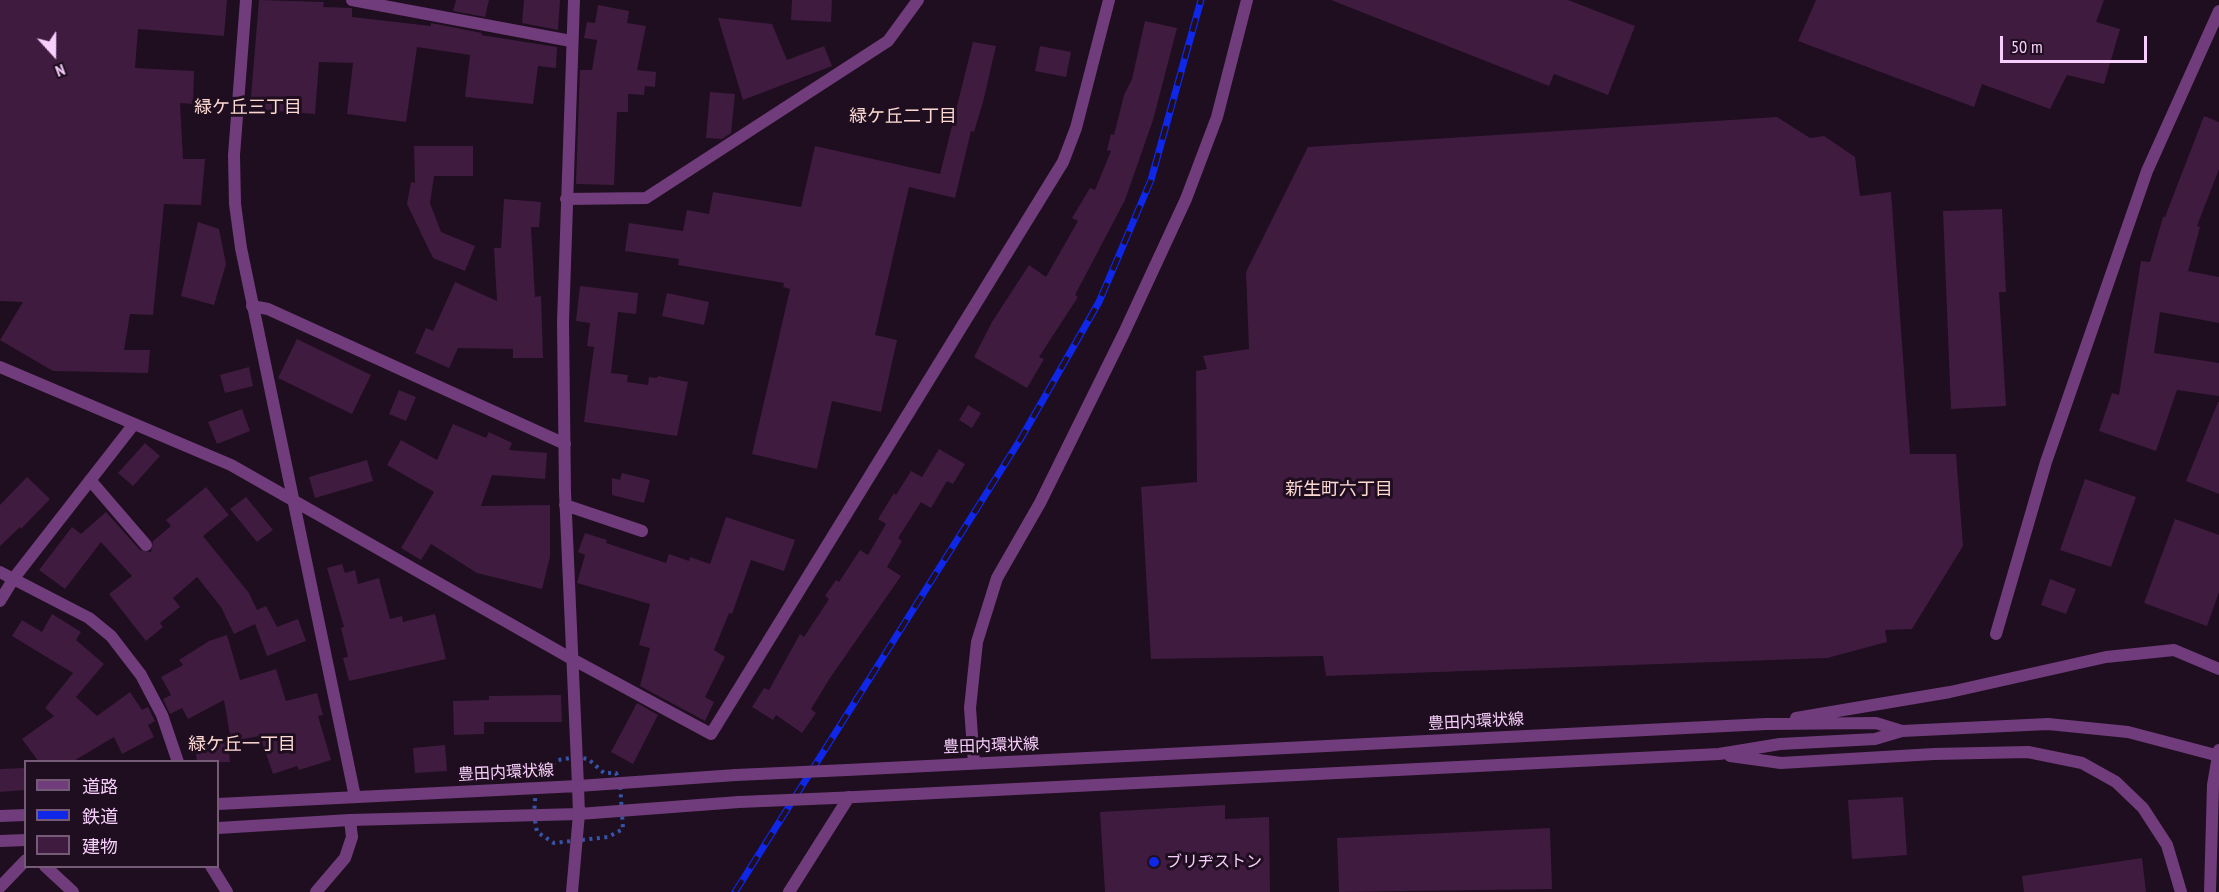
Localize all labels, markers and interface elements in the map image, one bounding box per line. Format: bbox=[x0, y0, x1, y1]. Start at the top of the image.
north arrow bbox=[24, 24, 84, 84]
scale bar bbox=[2003, 24, 2150, 62]
text: 50 m bbox=[2011, 35, 2043, 58]
text: N bbox=[53, 60, 68, 82]
district label: 緑ケ丘三丁目 bbox=[194, 97, 302, 119]
district label: 緑ケ丘二丁目 bbox=[849, 106, 957, 128]
district label: 新生町六丁目 bbox=[1285, 479, 1393, 501]
street label: 豊田内環状線 bbox=[1428, 710, 1524, 734]
district label: 緑ケ丘一丁目 bbox=[188, 734, 296, 756]
street label: 豊田内環状線 bbox=[943, 735, 1039, 757]
legend bbox=[24, 760, 219, 868]
street label: 豊田内環状線 bbox=[458, 761, 554, 785]
text: 道路 bbox=[82, 775, 118, 798]
text: 鉄道 bbox=[82, 805, 118, 828]
text: 建物 bbox=[82, 835, 118, 858]
place label: ブリヂストン bbox=[1166, 852, 1262, 872]
marker: ブリヂストン bbox=[1147, 855, 1161, 869]

